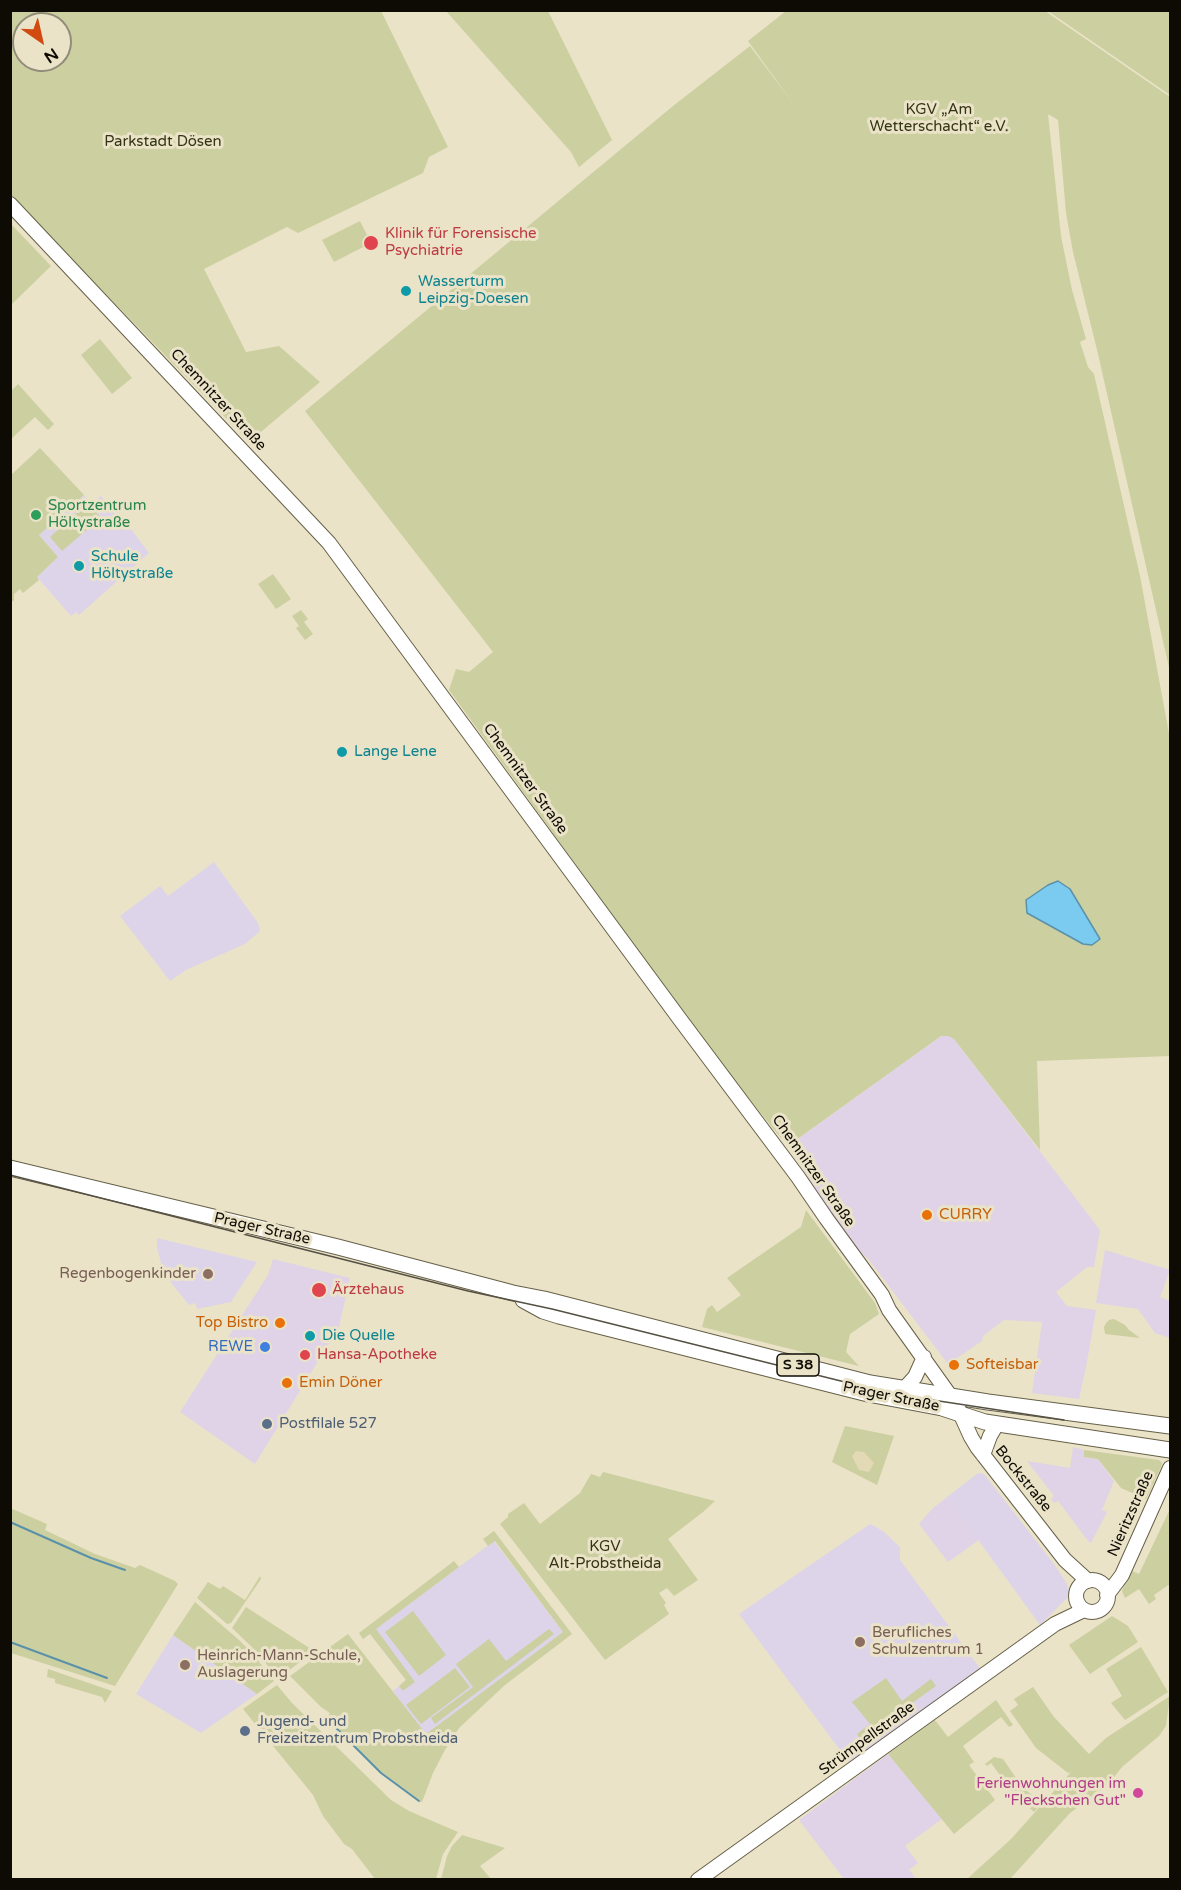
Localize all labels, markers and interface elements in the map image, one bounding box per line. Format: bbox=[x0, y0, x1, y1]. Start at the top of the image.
north arrow bbox=[12, 12, 72, 72]
text: N bbox=[40, 43, 62, 67]
park label: KGV „Am Wetterschacht“ e.V. bbox=[869, 101, 1009, 136]
park label: Parkstadt Dösen bbox=[104, 133, 222, 151]
place label: Klinik für Forensische Psychiatrie bbox=[385, 225, 537, 260]
marker: Klinik für Forensische Psychiatrie bbox=[362, 234, 380, 252]
place label: Wasserturm Leipzig-Doesen bbox=[418, 273, 529, 308]
marker: Wasserturm Leipzig-Doesen bbox=[399, 284, 413, 298]
street label: Chemnitzer Straße bbox=[166, 345, 270, 455]
place label: Sportzentrum Höltystraße bbox=[48, 497, 146, 532]
marker: Sportzentrum Höltystraße bbox=[29, 508, 43, 522]
place label: Schule Höltystraße bbox=[91, 548, 173, 583]
marker: Schule Höltystraße bbox=[72, 559, 86, 573]
street label: Chemnitzer Straße bbox=[479, 720, 571, 838]
place label: Lange Lene bbox=[354, 743, 437, 761]
marker: Lange Lene bbox=[335, 745, 349, 759]
street label: Chemnitzer Straße bbox=[768, 1112, 858, 1230]
place label: CURRY bbox=[939, 1206, 992, 1224]
marker: CURRY bbox=[920, 1208, 934, 1222]
street label: Prager Straße bbox=[212, 1209, 312, 1249]
place label: Regenbogenkinder bbox=[59, 1265, 196, 1283]
marker: Regenbogenkinder bbox=[201, 1267, 215, 1281]
marker: Ärztehaus bbox=[310, 1281, 328, 1299]
place label: Ärztehaus bbox=[332, 1281, 404, 1299]
place label: Top Bistro bbox=[196, 1314, 268, 1332]
marker: Top Bistro bbox=[273, 1316, 287, 1330]
place label: Die Quelle bbox=[322, 1327, 395, 1345]
marker: Die Quelle bbox=[303, 1329, 317, 1343]
place label: REWE bbox=[208, 1338, 253, 1356]
marker: REWE bbox=[258, 1340, 272, 1354]
place label: Hansa-Apotheke bbox=[317, 1346, 437, 1364]
marker: Hansa-Apotheke bbox=[298, 1348, 312, 1362]
road number: S 38 bbox=[777, 1354, 819, 1376]
place label: Softeisbar bbox=[966, 1356, 1039, 1374]
marker: Softeisbar bbox=[947, 1358, 961, 1372]
place label: Emin Döner bbox=[299, 1374, 382, 1392]
marker: Emin Döner bbox=[280, 1376, 294, 1390]
street label: Prager Straße bbox=[841, 1378, 941, 1416]
place label: Postfilale 527 bbox=[279, 1415, 377, 1433]
marker: Postfilale 527 bbox=[260, 1417, 274, 1431]
street label: Bockstraße bbox=[991, 1442, 1055, 1516]
street label: Nieritzstraße bbox=[1104, 1469, 1158, 1559]
park label: KGV Alt-Probstheida bbox=[549, 1538, 661, 1573]
place label: Berufliches Schulzentrum 1 bbox=[872, 1624, 984, 1659]
marker: Berufliches Schulzentrum 1 bbox=[853, 1635, 867, 1649]
place label: Heinrich-Mann-Schule, Auslagerung bbox=[197, 1647, 361, 1682]
marker: Heinrich-Mann-Schule, Auslagerung bbox=[178, 1658, 192, 1672]
street label: Strümpellstraße bbox=[816, 1698, 918, 1780]
place label: Jugend- und Freizeitzentrum Probstheida bbox=[257, 1713, 458, 1748]
marker: Jugend- und Freizeitzentrum Probstheida bbox=[238, 1724, 252, 1738]
place label: Ferienwohnungen im "Fleckschen Gut" bbox=[976, 1775, 1126, 1810]
marker: Ferienwohnungen im "Fleckschen Gut" bbox=[1131, 1786, 1145, 1800]

